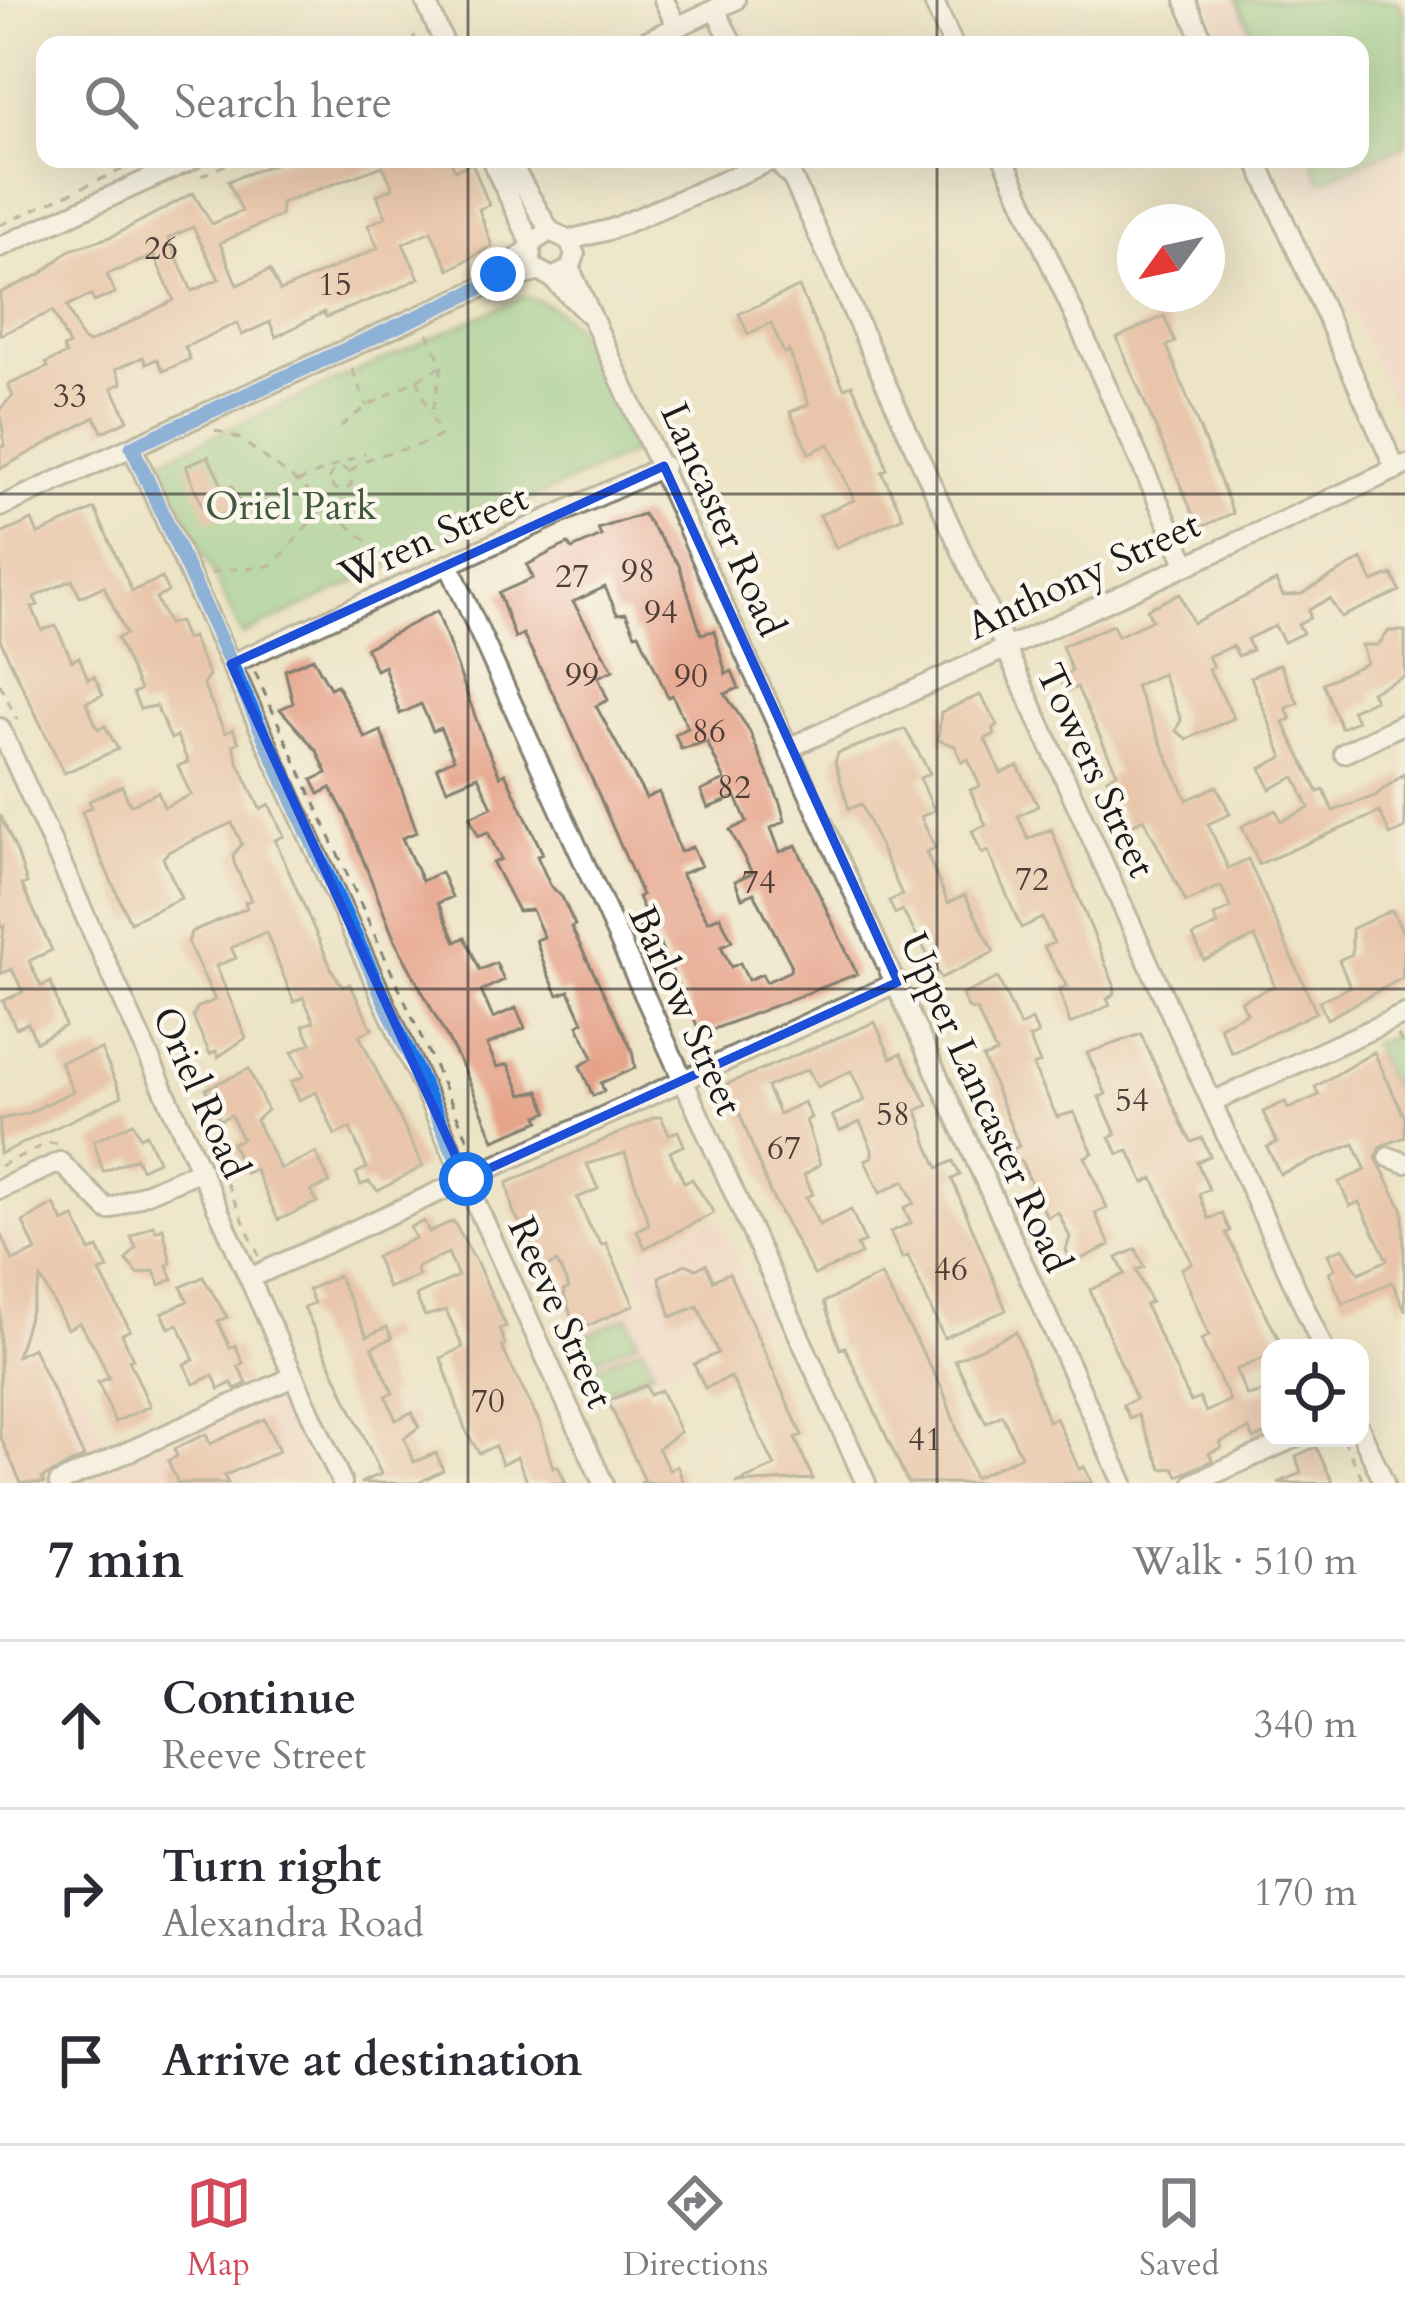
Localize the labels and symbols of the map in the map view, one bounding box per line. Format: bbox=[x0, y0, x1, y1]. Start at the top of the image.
north arrow bbox=[1117, 204, 1225, 312]
house number: 26 bbox=[144, 226, 178, 271]
route end bbox=[471, 247, 525, 301]
house number: 15 bbox=[318, 262, 352, 307]
house number: 33 bbox=[53, 374, 87, 419]
street label: Lancaster Road bbox=[647, 394, 798, 645]
street label: Wren Street bbox=[330, 471, 536, 602]
park label: Oriel Park bbox=[205, 480, 377, 533]
street label: Anthony Street bbox=[958, 498, 1209, 653]
house number: 98 bbox=[621, 549, 655, 594]
house number: 27 bbox=[555, 554, 589, 599]
house number: 94 bbox=[644, 590, 678, 635]
house number: 99 bbox=[565, 653, 599, 698]
house number: 90 bbox=[674, 654, 708, 699]
street label: Towers Street bbox=[1023, 655, 1168, 886]
house number: 86 bbox=[692, 709, 726, 754]
house number: 82 bbox=[717, 765, 751, 810]
house number: 72 bbox=[1015, 857, 1049, 902]
house number: 74 bbox=[742, 860, 776, 905]
street label: Barlow Street bbox=[616, 897, 755, 1124]
street label: Upper Lancaster Road bbox=[887, 924, 1084, 1281]
street label: Oriel Road bbox=[139, 998, 262, 1187]
house number: 54 bbox=[1115, 1078, 1149, 1123]
house number: 58 bbox=[876, 1092, 910, 1137]
house number: 67 bbox=[767, 1126, 801, 1171]
route start bbox=[439, 1152, 493, 1206]
street label: Reeve Street bbox=[495, 1209, 626, 1417]
house number: 46 bbox=[934, 1247, 968, 1292]
house number: 70 bbox=[471, 1379, 505, 1424]
house number: 41 bbox=[908, 1417, 942, 1462]

